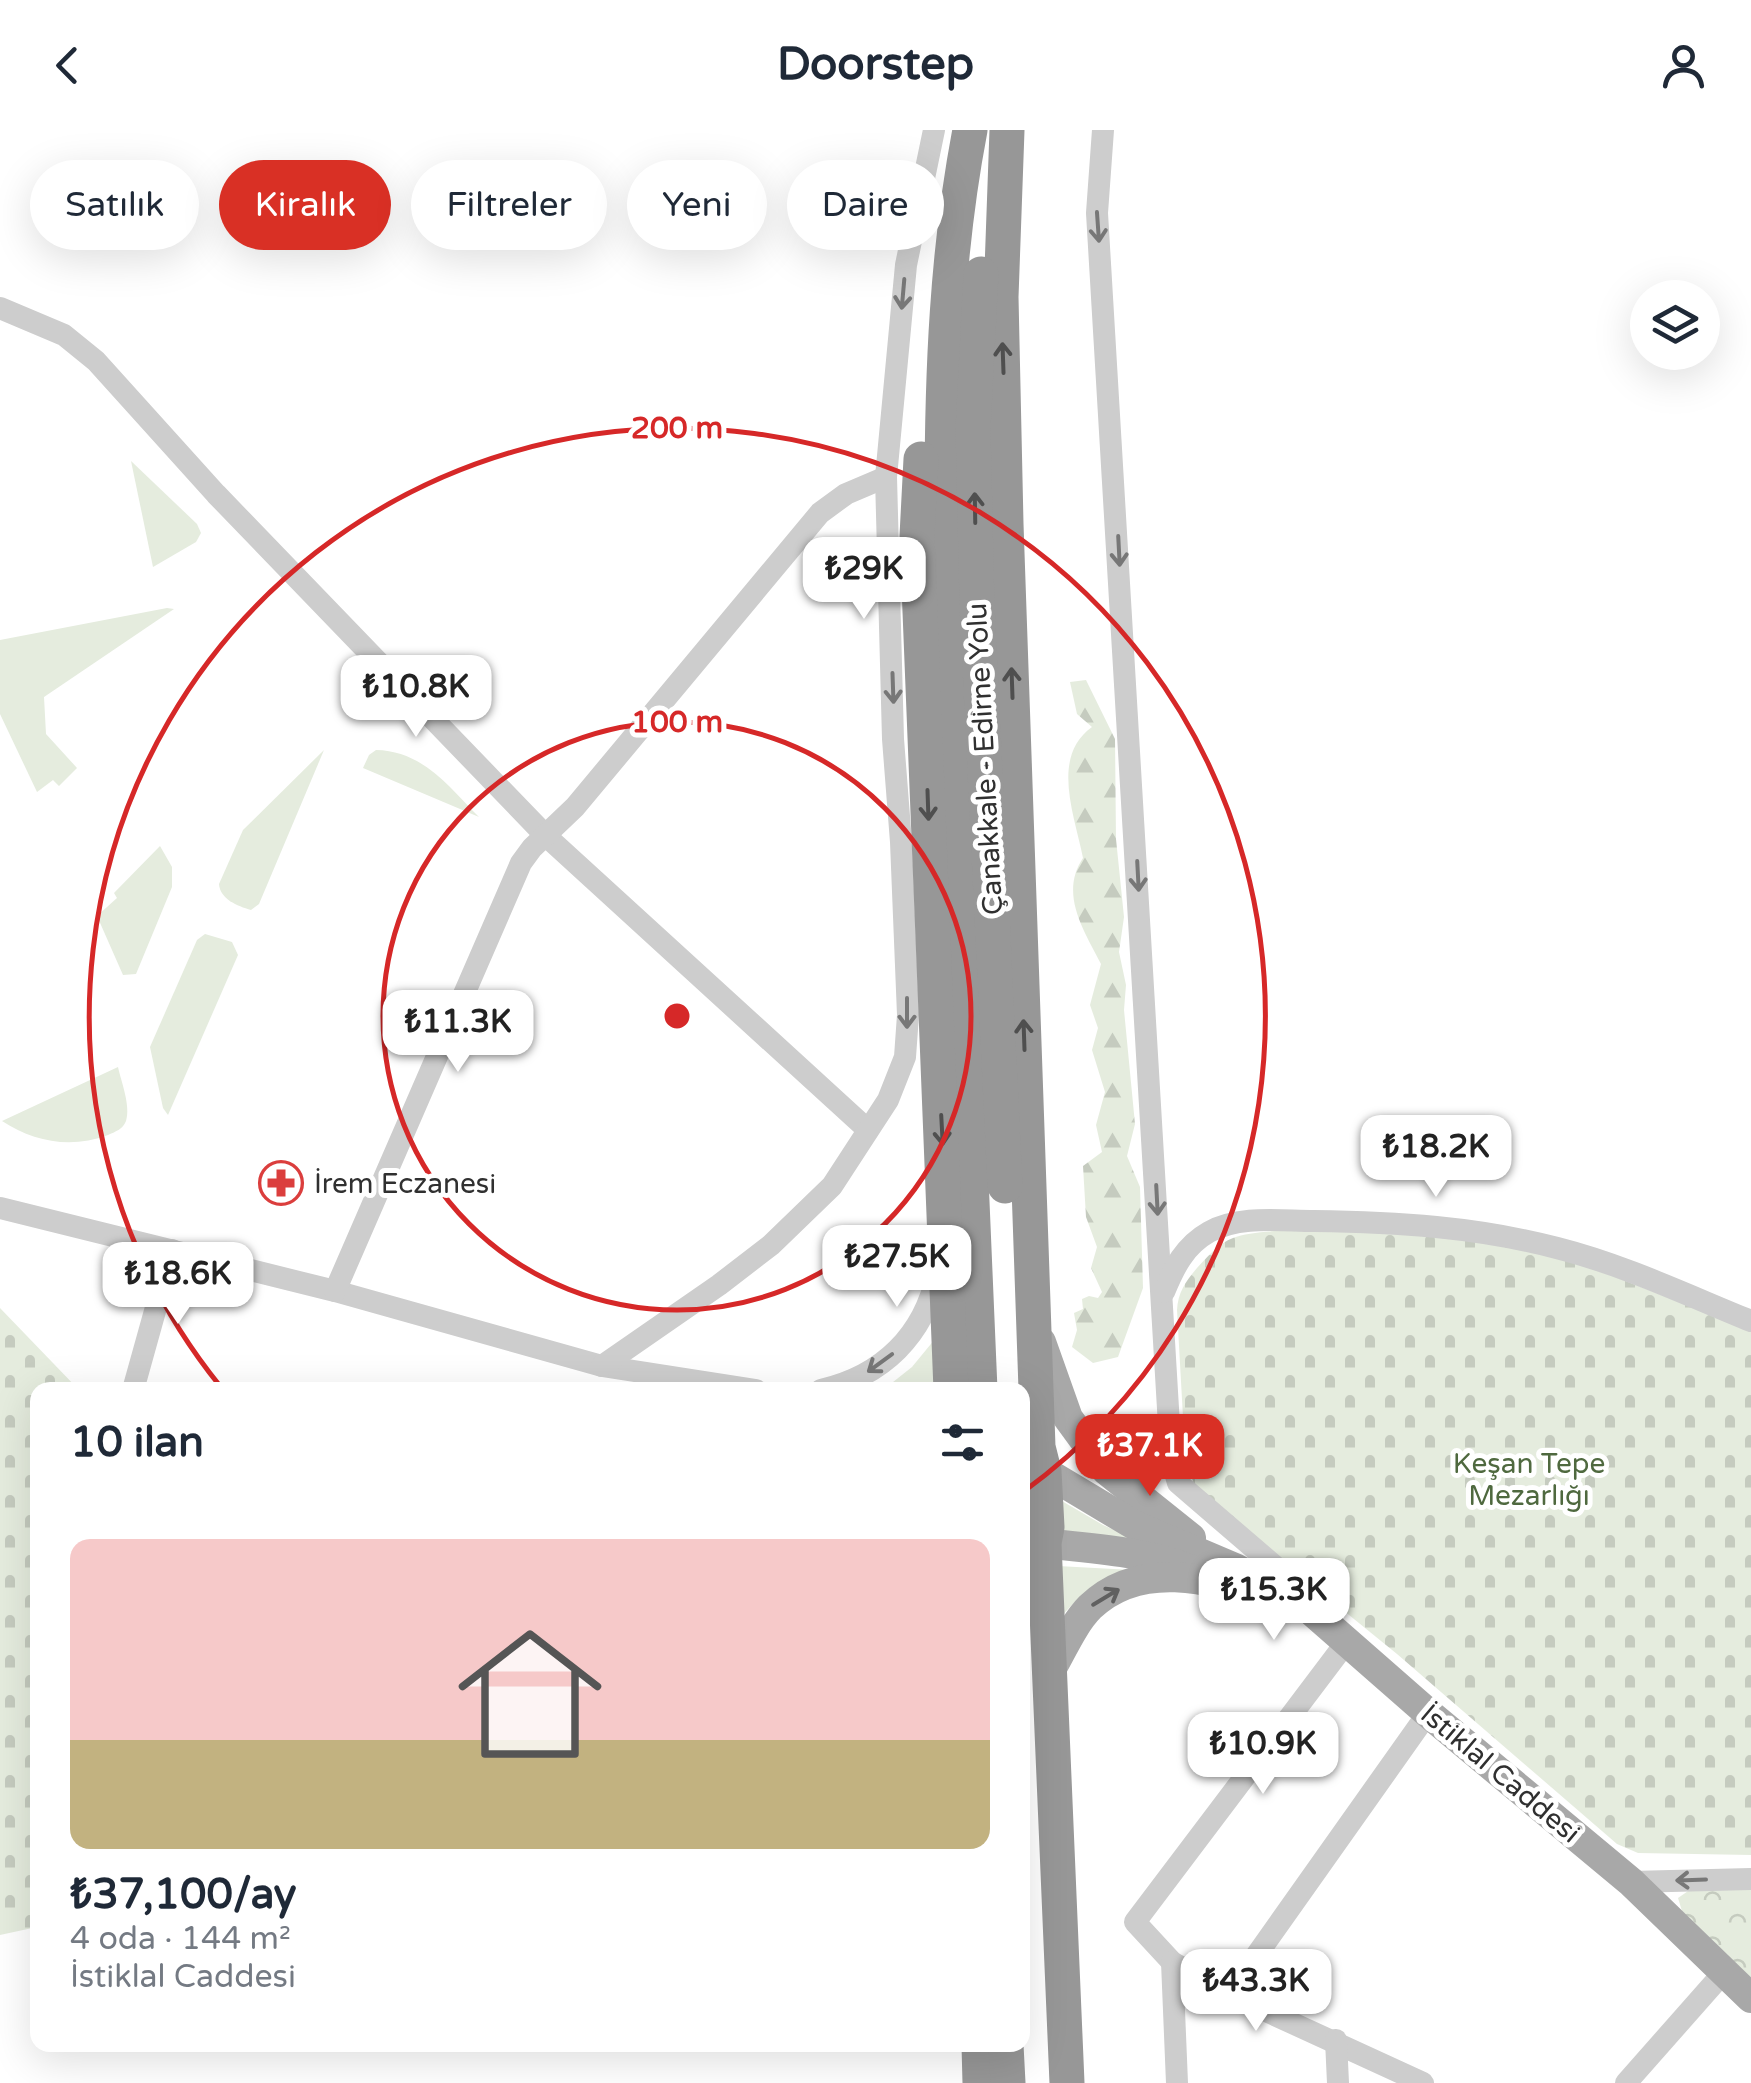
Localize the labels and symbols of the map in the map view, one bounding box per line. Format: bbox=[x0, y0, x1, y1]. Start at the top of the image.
one-way arrow bbox=[1089, 211, 1108, 243]
one-way arrow bbox=[894, 278, 913, 310]
one-way arrow bbox=[993, 343, 1012, 375]
text: 200 m bbox=[631, 410, 723, 447]
one-way arrow bbox=[965, 492, 984, 524]
one-way arrow bbox=[1110, 535, 1129, 567]
pin: ₺29K bbox=[805, 537, 923, 622]
street label: Çanakkale - Edirne Yolu bbox=[960, 602, 1010, 916]
pin: ₺10.8K bbox=[335, 655, 497, 740]
one-way arrow bbox=[1003, 668, 1022, 700]
one-way arrow bbox=[883, 672, 902, 704]
text: 100 m bbox=[631, 704, 723, 741]
one-way arrow bbox=[918, 789, 937, 821]
one-way arrow bbox=[1129, 859, 1148, 891]
pin: ₺11.3K bbox=[377, 990, 539, 1075]
one-way arrow bbox=[898, 996, 916, 1029]
centre of rings bbox=[659, 998, 695, 1034]
one-way arrow bbox=[1015, 1019, 1034, 1051]
one-way arrow bbox=[933, 1114, 952, 1146]
pin: ₺18.2K bbox=[1355, 1115, 1517, 1200]
pharmacy icon: İrem Eczanesi bbox=[258, 1160, 304, 1206]
place label: İrem Eczanesi bbox=[314, 1167, 496, 1201]
one-way arrow bbox=[1148, 1184, 1167, 1216]
pin: ₺27.5K bbox=[816, 1225, 978, 1310]
pin: ₺18.6K bbox=[97, 1242, 259, 1327]
one-way arrow bbox=[867, 1352, 895, 1373]
pin: ₺37.1K bbox=[1069, 1414, 1231, 1499]
park label: Keşan Tepe Mezarlığı bbox=[1453, 1447, 1605, 1513]
pin: ₺15.3K bbox=[1193, 1558, 1355, 1643]
one-way arrow bbox=[1091, 1587, 1120, 1607]
street label: İstiklal Caddesi bbox=[1414, 1697, 1587, 1850]
pin: ₺10.9K bbox=[1182, 1712, 1344, 1797]
one-way arrow bbox=[1676, 1871, 1708, 1890]
pin: ₺43.3K bbox=[1175, 1949, 1337, 2034]

